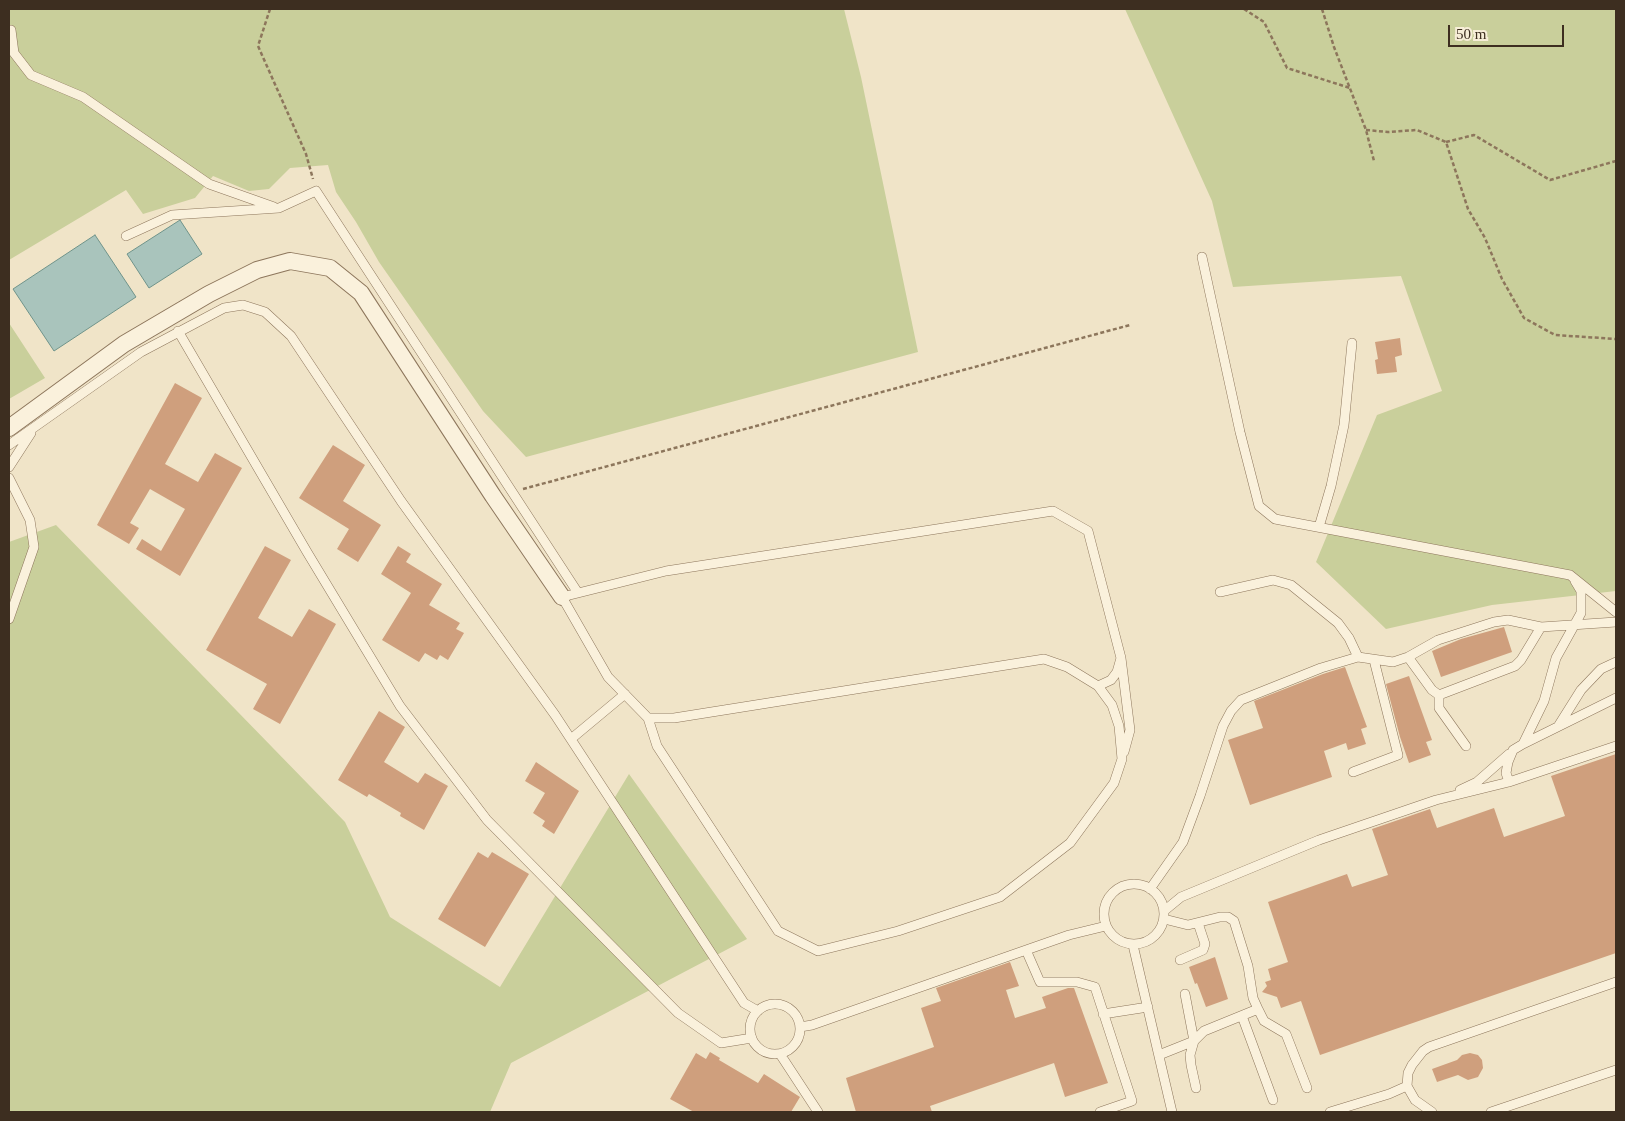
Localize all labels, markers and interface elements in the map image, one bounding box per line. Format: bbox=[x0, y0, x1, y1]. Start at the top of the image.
scale bar bbox=[1450, 15, 1566, 47]
text: 50 m bbox=[1456, 26, 1486, 42]

